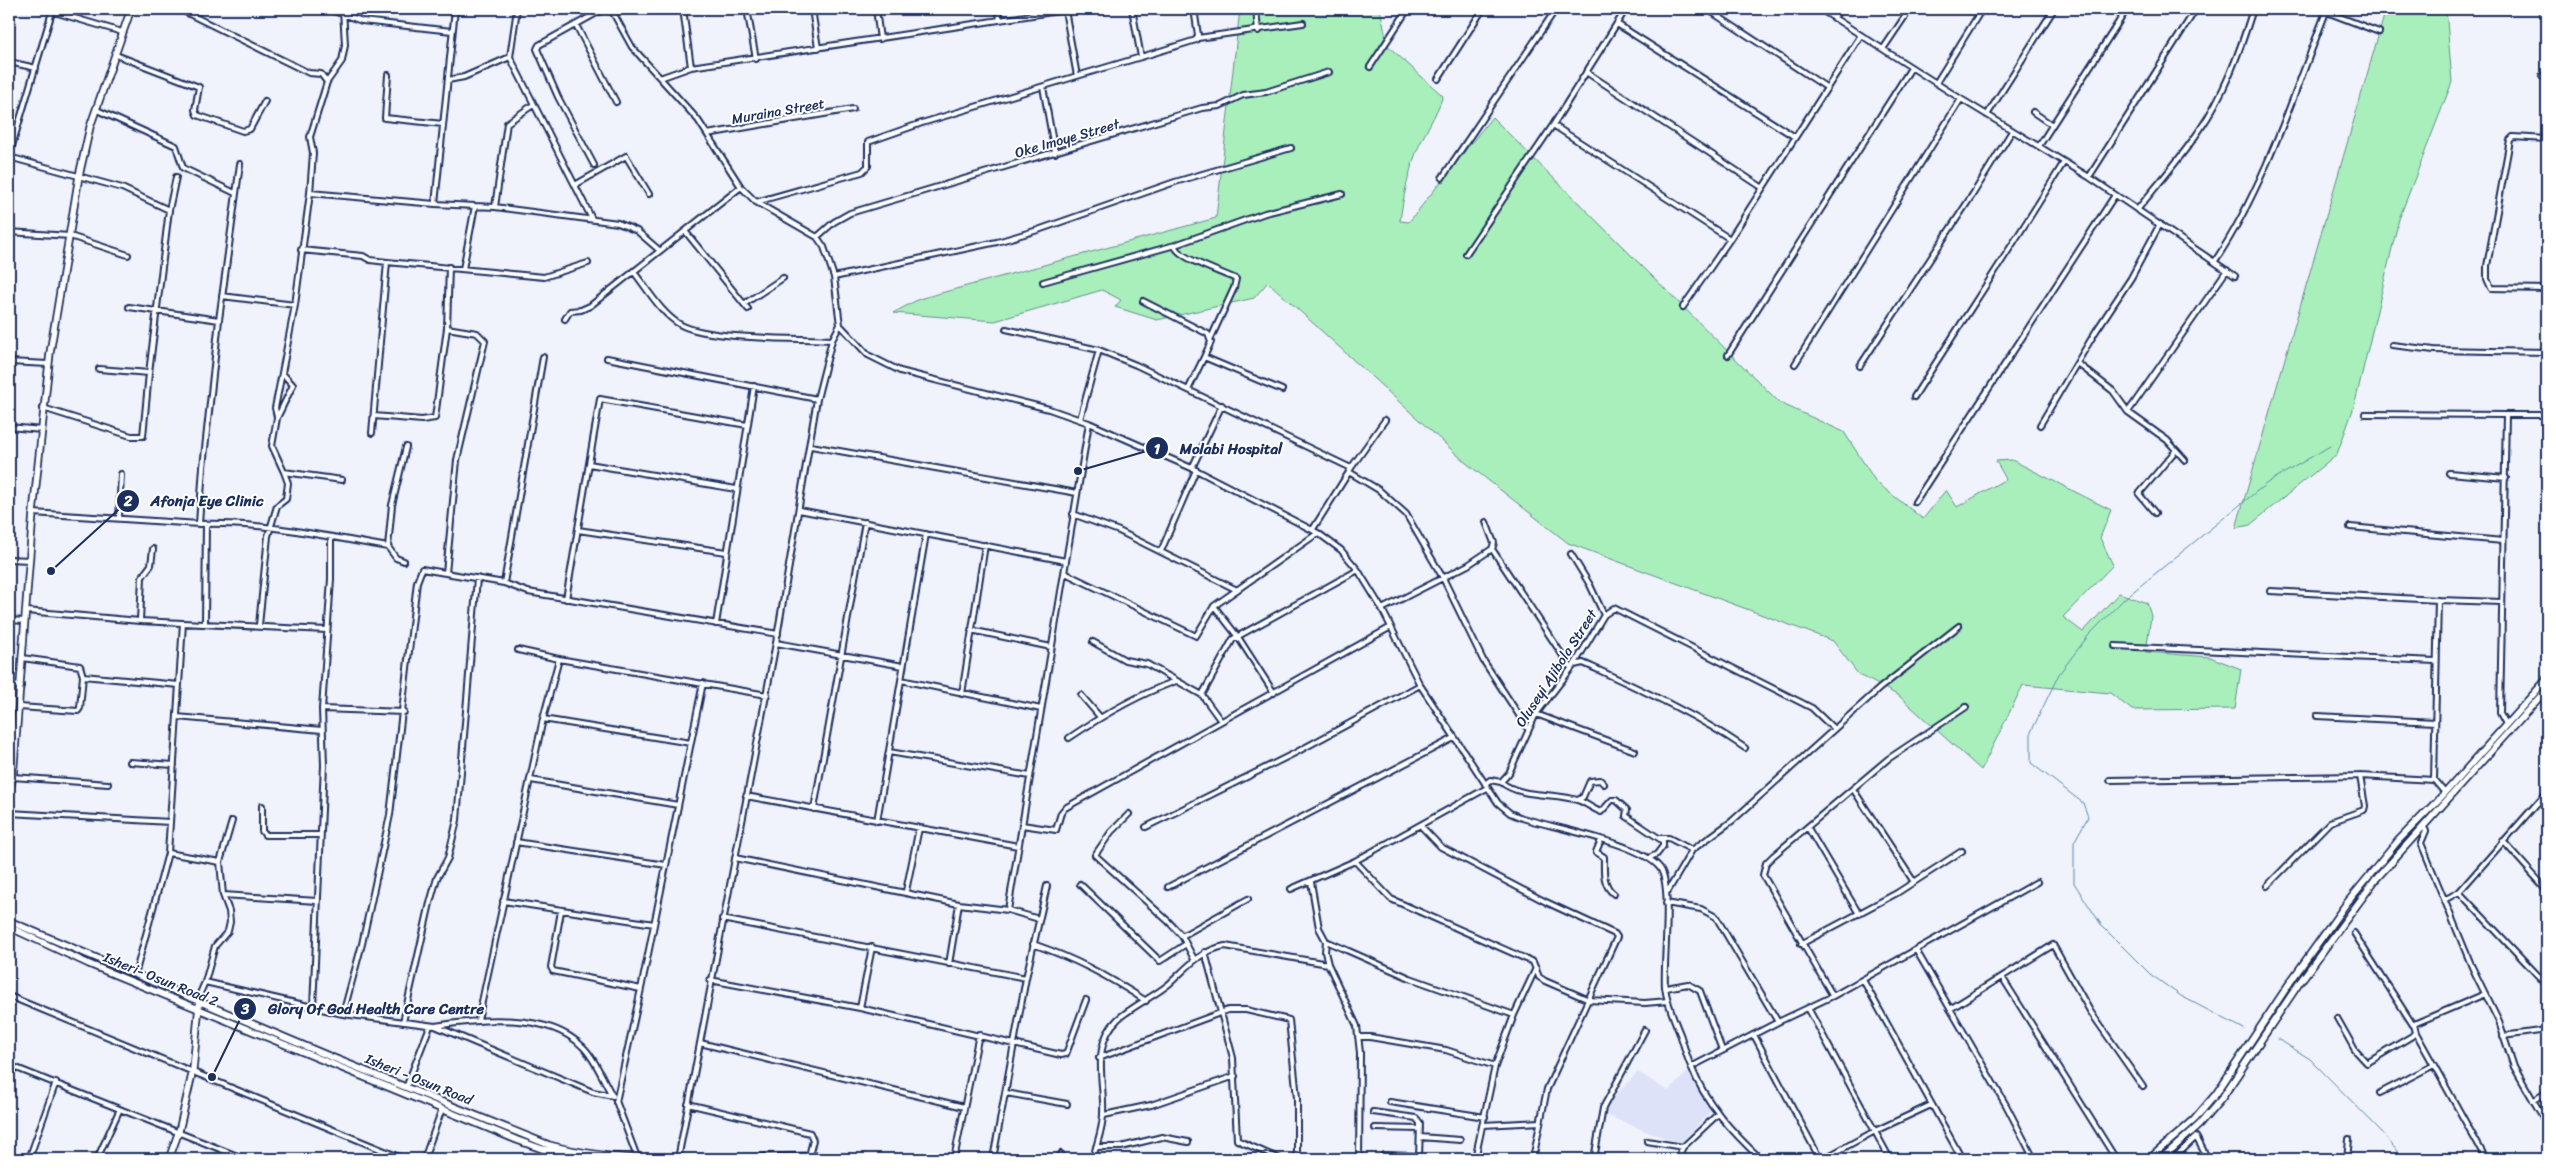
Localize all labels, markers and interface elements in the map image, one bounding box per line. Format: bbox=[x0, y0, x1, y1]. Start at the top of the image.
street label: Muraina Street bbox=[730, 91, 827, 132]
street label: Oke Imoye Street bbox=[1012, 111, 1124, 165]
callout: Molabi Hospital bbox=[1145, 433, 1292, 463]
text: 1 bbox=[1154, 436, 1161, 462]
text: Molabi Hospital bbox=[1179, 436, 1283, 462]
callout: Afonja Eye Clinic bbox=[115, 486, 273, 516]
text: 2 bbox=[123, 488, 133, 514]
text: Afonja Eye Clinic bbox=[150, 488, 264, 514]
street label: Oluseyi Ajibola Street bbox=[1509, 603, 1605, 732]
street label: Isheri- Osun Road 2 bbox=[99, 945, 222, 1014]
callout: Glory Of God Health Care Centre bbox=[233, 994, 494, 1024]
text: 3 bbox=[240, 996, 250, 1022]
text: Glory Of God Health Care Centre bbox=[267, 996, 484, 1022]
street label: Isheri - Osun Road bbox=[360, 1046, 478, 1113]

